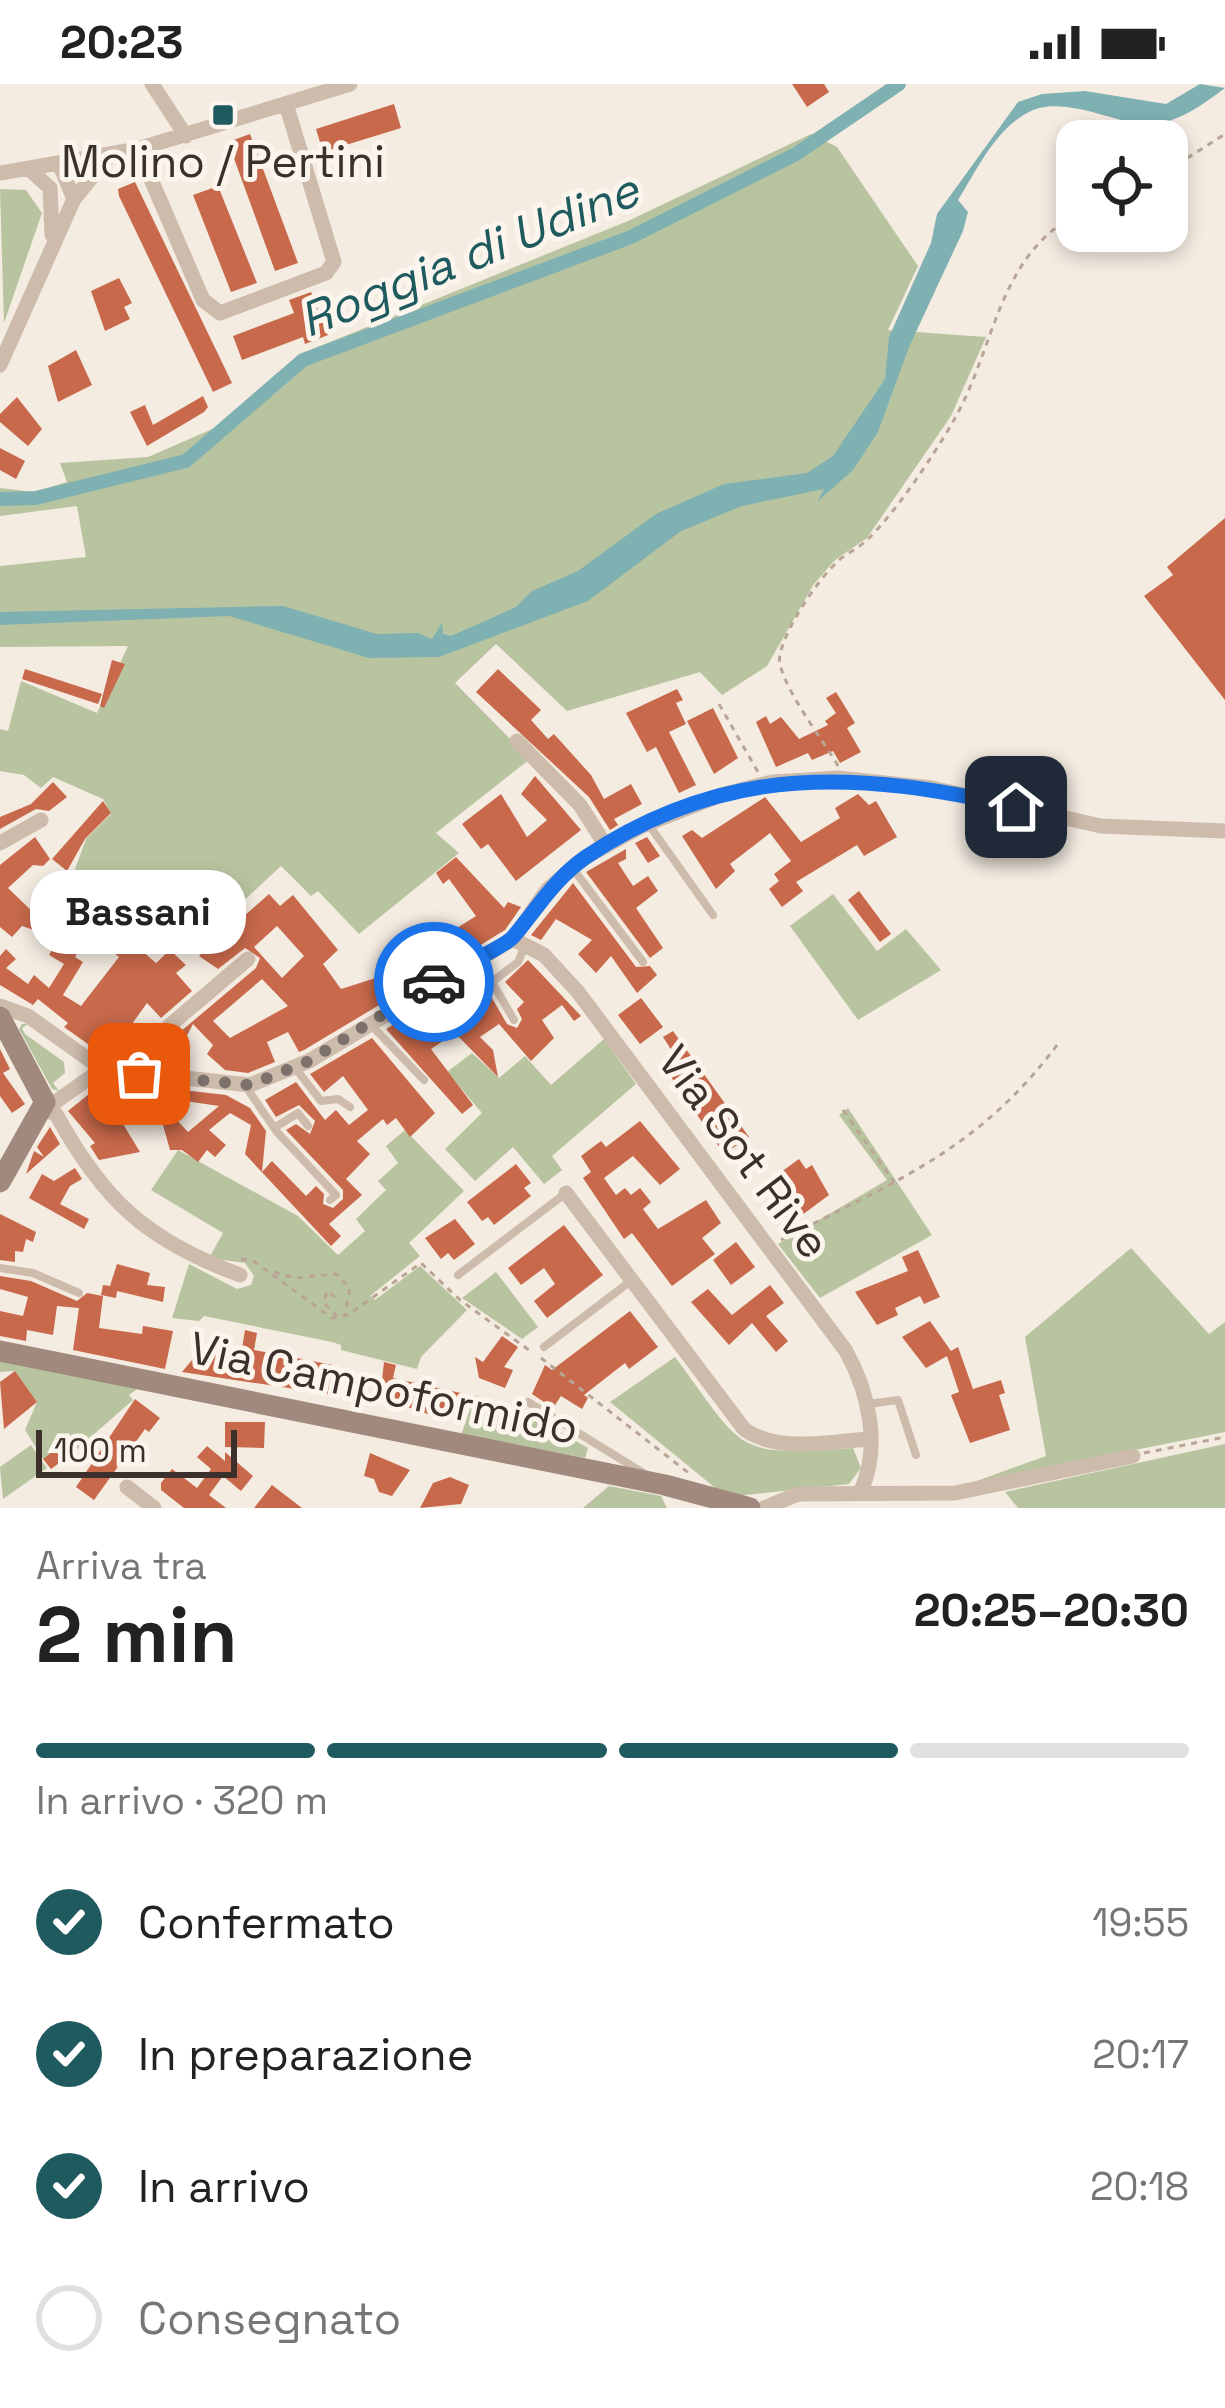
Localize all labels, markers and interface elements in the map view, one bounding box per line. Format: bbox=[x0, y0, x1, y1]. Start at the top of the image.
text: 20:23 bbox=[60, 14, 183, 71]
marker: Molino / Pertini bbox=[210, 102, 236, 128]
map controls bbox=[1056, 120, 1188, 252]
button: locate bbox=[1056, 120, 1188, 252]
place label: Molino / Pertini bbox=[61, 133, 385, 190]
water label: Roggia di Udine bbox=[290, 159, 649, 351]
pin bbox=[965, 756, 1067, 858]
icon: home bbox=[983, 774, 1049, 840]
callout: Bassani bbox=[31, 870, 247, 954]
text: Bassani bbox=[65, 887, 211, 936]
courier bbox=[374, 922, 494, 1042]
icon: car bbox=[401, 949, 467, 1015]
pin bbox=[88, 1023, 190, 1125]
street label: Via Sot Rive bbox=[645, 1034, 843, 1270]
icon: bag bbox=[106, 1041, 172, 1107]
street label: Via Campoformido bbox=[184, 1319, 584, 1457]
scale bar bbox=[36, 1424, 237, 1477]
text: 100 m bbox=[54, 1430, 147, 1472]
text: Arriva tra bbox=[36, 1541, 207, 1590]
text: 20:25–20:30 bbox=[914, 1582, 1189, 1639]
text: 2 min bbox=[36, 1585, 238, 1685]
text: In arrivo · 320 m bbox=[36, 1776, 328, 1825]
icon: check bbox=[36, 1889, 102, 1955]
text: Confermato bbox=[138, 1894, 395, 1951]
text: 19:55 bbox=[1092, 1898, 1189, 1947]
icon: check bbox=[36, 2021, 102, 2087]
text: In preparazione bbox=[138, 2026, 473, 2083]
text: 20:17 bbox=[1092, 2030, 1189, 2079]
icon: check bbox=[36, 2153, 102, 2219]
text: In arrivo bbox=[138, 2158, 310, 2215]
text: 20:18 bbox=[1090, 2162, 1189, 2211]
text: Consegnato bbox=[138, 2290, 401, 2347]

